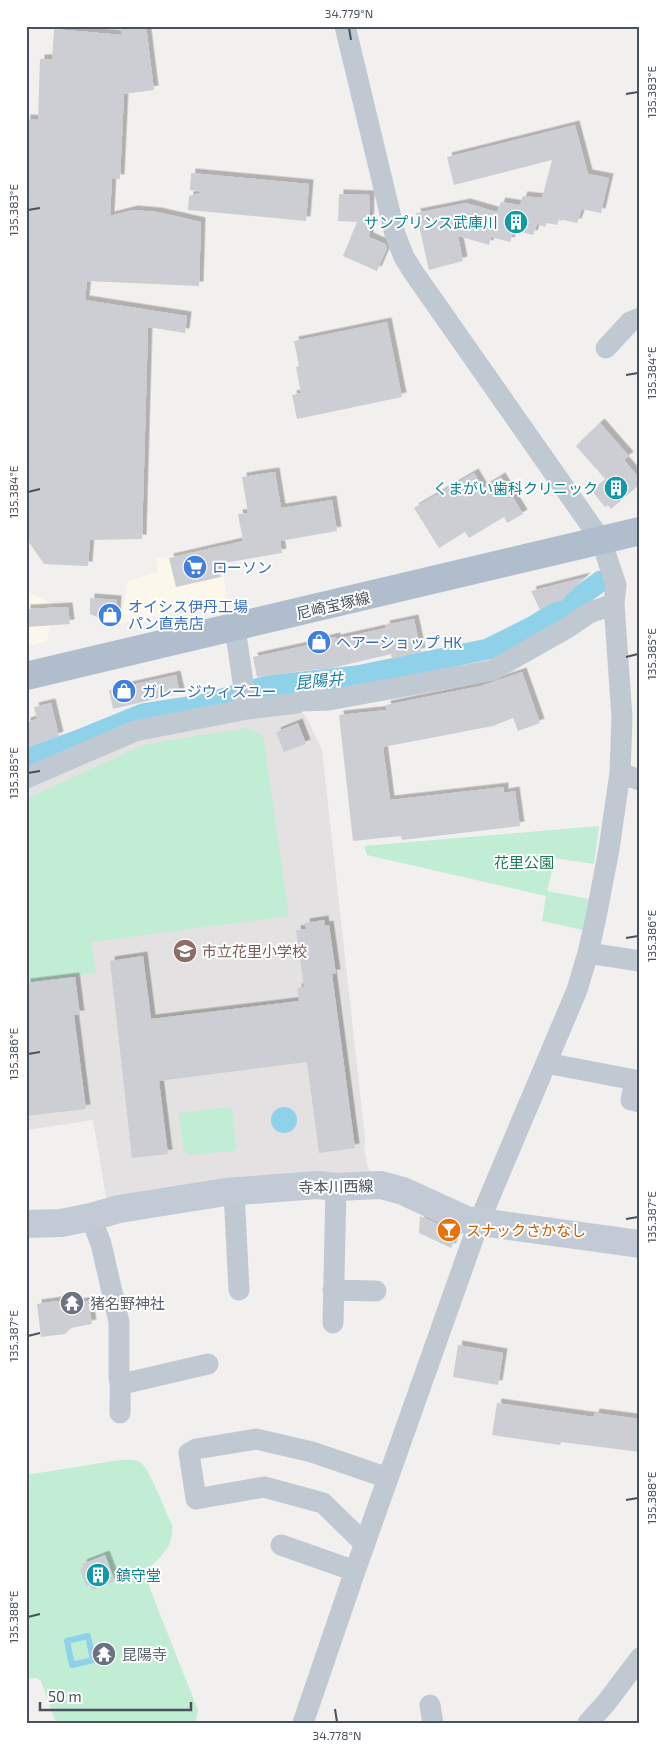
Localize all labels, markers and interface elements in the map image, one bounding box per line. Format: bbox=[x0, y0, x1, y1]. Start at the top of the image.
text: 34.779°N bbox=[325, 6, 373, 20]
text: 135.383°E bbox=[644, 66, 658, 118]
text: 135.383°E bbox=[6, 184, 20, 236]
building icon: サンプリンス武庫川 bbox=[503, 209, 529, 235]
place label: サンプリンス武庫川 bbox=[364, 213, 498, 231]
text: 135.384°E bbox=[644, 346, 658, 400]
text: 135.384°E bbox=[6, 465, 20, 519]
building icon: くまがい歯科クリニック bbox=[603, 475, 629, 501]
place label: くまがい歯科クリニック bbox=[433, 479, 598, 497]
supermarket icon: ローソン bbox=[182, 554, 208, 580]
place label: ローソン bbox=[212, 558, 272, 576]
street label: 尼崎宝塚線 bbox=[294, 588, 372, 622]
place label: オイシス伊丹工場 パン直売店 bbox=[128, 597, 248, 632]
shop icon: オイシス伊丹工場 パン直売店 bbox=[97, 602, 123, 628]
text: 135.385°E bbox=[644, 628, 658, 680]
shop icon: ヘアーショップ HK bbox=[306, 629, 332, 655]
place label: ヘアーショップ HK bbox=[336, 633, 462, 651]
water label: 昆陽井 bbox=[294, 668, 346, 692]
shop icon: ガレージウィズユー bbox=[111, 678, 137, 704]
place label: ガレージウィズユー bbox=[142, 682, 277, 700]
text: 135.385°E bbox=[6, 747, 20, 799]
park label: 花里公園 bbox=[494, 853, 554, 871]
text: 135.386°E bbox=[644, 909, 658, 962]
school or university icon: 市立花里小学校 bbox=[172, 938, 198, 964]
place label: 市立花里小学校 bbox=[202, 942, 307, 960]
text: 135.386°E bbox=[6, 1027, 20, 1080]
street label: 寺本川西線 bbox=[298, 1176, 374, 1196]
text: 135.387°E bbox=[644, 1191, 658, 1243]
bar icon: スナックさかなし bbox=[436, 1217, 462, 1243]
place label: スナックさかなし bbox=[466, 1221, 586, 1239]
temple icon: 猪名野神社 bbox=[59, 1290, 85, 1316]
place label: 猪名野神社 bbox=[90, 1294, 165, 1312]
text: 135.387°E bbox=[6, 1310, 20, 1362]
text: 135.388°E bbox=[644, 1471, 658, 1524]
building icon: 鎮守堂 bbox=[85, 1562, 111, 1588]
place label: 鎮守堂 bbox=[116, 1566, 161, 1584]
text: 135.388°E bbox=[6, 1590, 20, 1643]
temple icon: 昆陽寺 bbox=[91, 1641, 117, 1667]
place label: 昆陽寺 bbox=[122, 1645, 167, 1663]
scale bar bbox=[40, 1679, 191, 1711]
text: 50 m bbox=[48, 1687, 82, 1705]
text: 34.778°N bbox=[313, 1728, 361, 1742]

